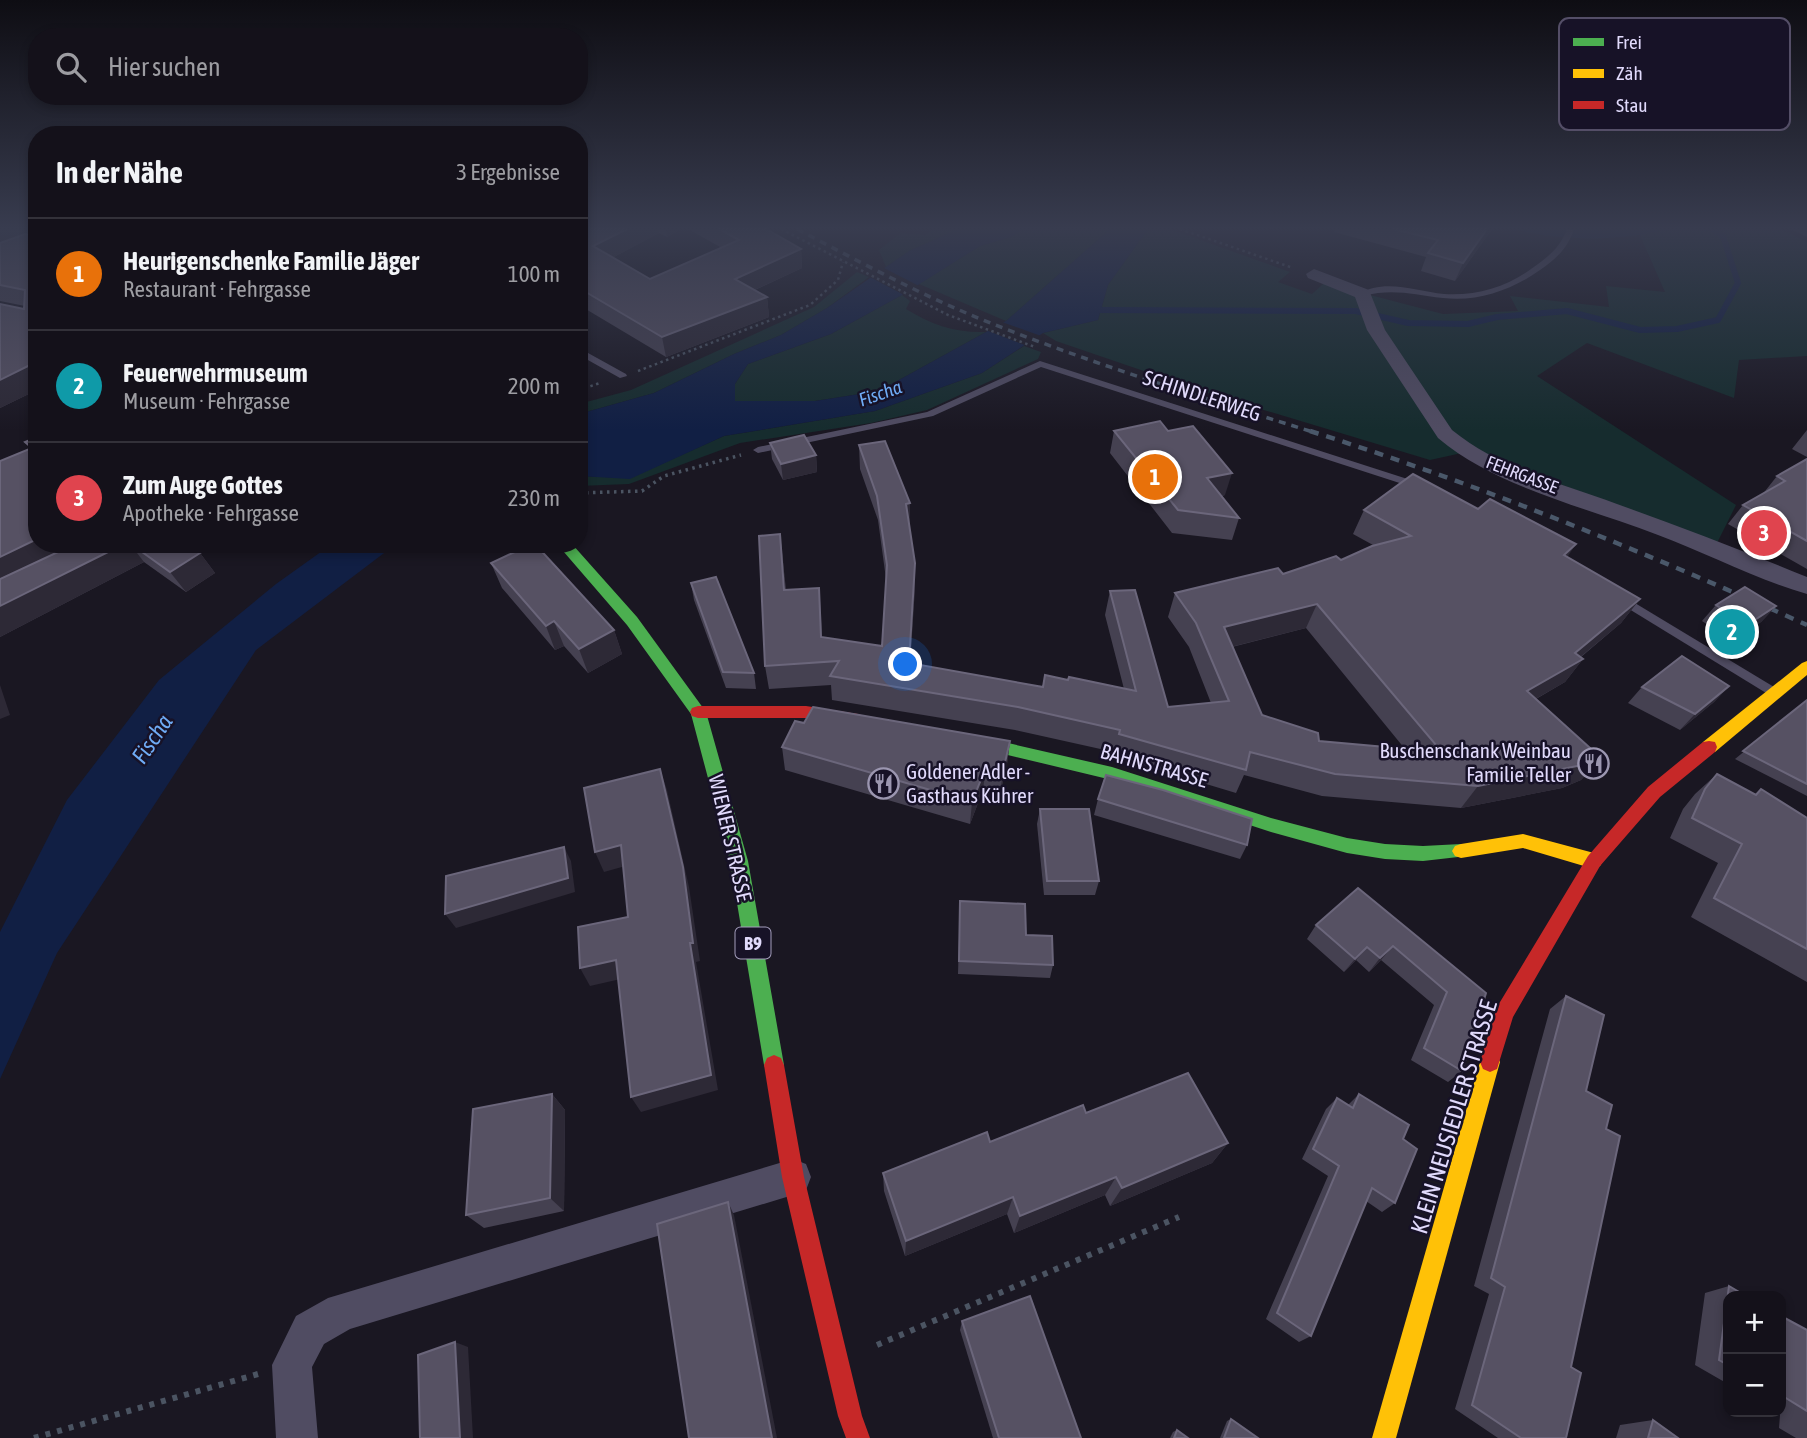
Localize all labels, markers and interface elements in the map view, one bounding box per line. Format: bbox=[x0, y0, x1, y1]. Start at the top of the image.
legend bbox=[1559, 18, 1790, 130]
search box bbox=[28, 28, 588, 105]
text: Frei bbox=[1616, 31, 1642, 53]
icon: search bbox=[52, 48, 90, 86]
text: Hier suchen bbox=[108, 52, 221, 82]
text: Zäh bbox=[1616, 62, 1643, 84]
text: Stau bbox=[1616, 94, 1647, 116]
text: In der Nähe bbox=[56, 155, 183, 189]
text: 3 Ergebnisse bbox=[456, 159, 560, 185]
text: Heurigenschenke Familie Jäger bbox=[123, 246, 419, 276]
text: 1 bbox=[74, 261, 84, 287]
text: 100 m bbox=[508, 261, 560, 287]
text: Restaurant · Fehrgasse bbox=[123, 276, 311, 302]
text: Feuerwehrmuseum bbox=[123, 358, 308, 388]
street label: SCHINDLERWEG bbox=[1140, 365, 1264, 425]
text: 2 bbox=[74, 373, 84, 399]
text: 200 m bbox=[508, 373, 560, 399]
water label: Fischa bbox=[856, 375, 904, 411]
text: Museum · Fehrgasse bbox=[123, 388, 290, 414]
pin: 1 bbox=[1132, 451, 1178, 503]
street label: FEHRGASSE bbox=[1483, 451, 1561, 498]
text: Zum Auge Gottes bbox=[123, 470, 283, 500]
text: 3 bbox=[74, 485, 84, 511]
text: 230 m bbox=[508, 485, 560, 511]
text: Apotheke · Fehrgasse bbox=[123, 500, 299, 526]
pin: 3 bbox=[1741, 507, 1787, 559]
pin: 2 bbox=[1709, 606, 1755, 658]
your location bbox=[888, 647, 922, 681]
water label: Fischa bbox=[126, 709, 178, 768]
street label: BAHNSTRASSE bbox=[1098, 738, 1211, 792]
place label: Buschenschank Weinbau Familie Teller bbox=[1379, 738, 1572, 786]
restaurant icon: Buschenschank Weinbau Familie Teller bbox=[1577, 746, 1611, 780]
place label: Goldener Adler - Gasthaus Kührer bbox=[906, 759, 1034, 807]
restaurant icon: Goldener Adler - Gasthaus Kührer bbox=[866, 767, 900, 801]
street label: WIENER STRASSE bbox=[705, 772, 757, 904]
road number: B9 bbox=[736, 928, 770, 959]
street label: KLEIN NEUSIEDLER STRASSE bbox=[1405, 997, 1502, 1237]
map controls bbox=[1723, 1291, 1786, 1417]
button: + bbox=[1723, 1291, 1786, 1354]
button: − bbox=[1723, 1354, 1786, 1417]

